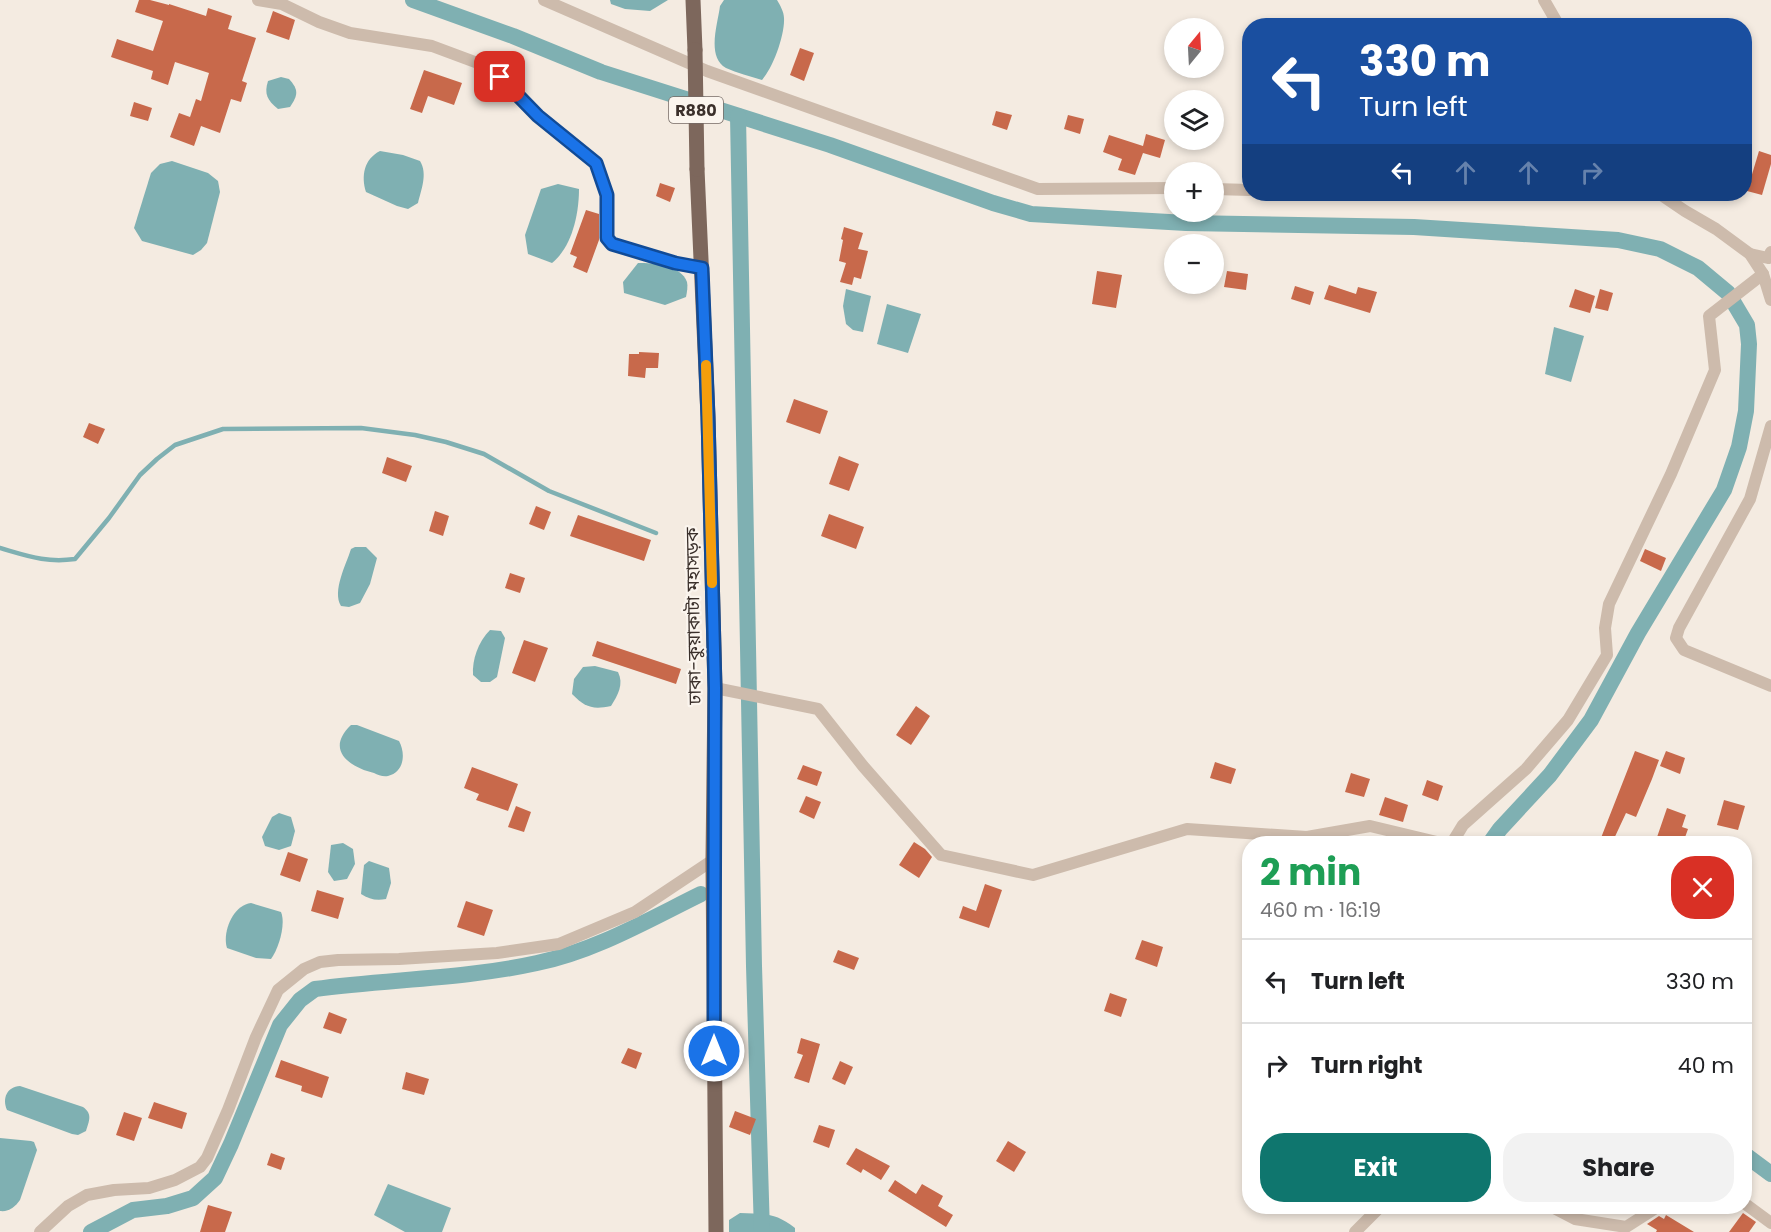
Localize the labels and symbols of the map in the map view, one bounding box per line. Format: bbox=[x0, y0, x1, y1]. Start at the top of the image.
north arrow bbox=[1164, 18, 1224, 78]
pin bbox=[474, 51, 525, 102]
road number: R880 bbox=[669, 97, 723, 123]
street label: ঢাকা-কুয়াকাটা মহাসড়ক bbox=[679, 527, 707, 706]
position arrow bbox=[682, 1019, 746, 1083]

